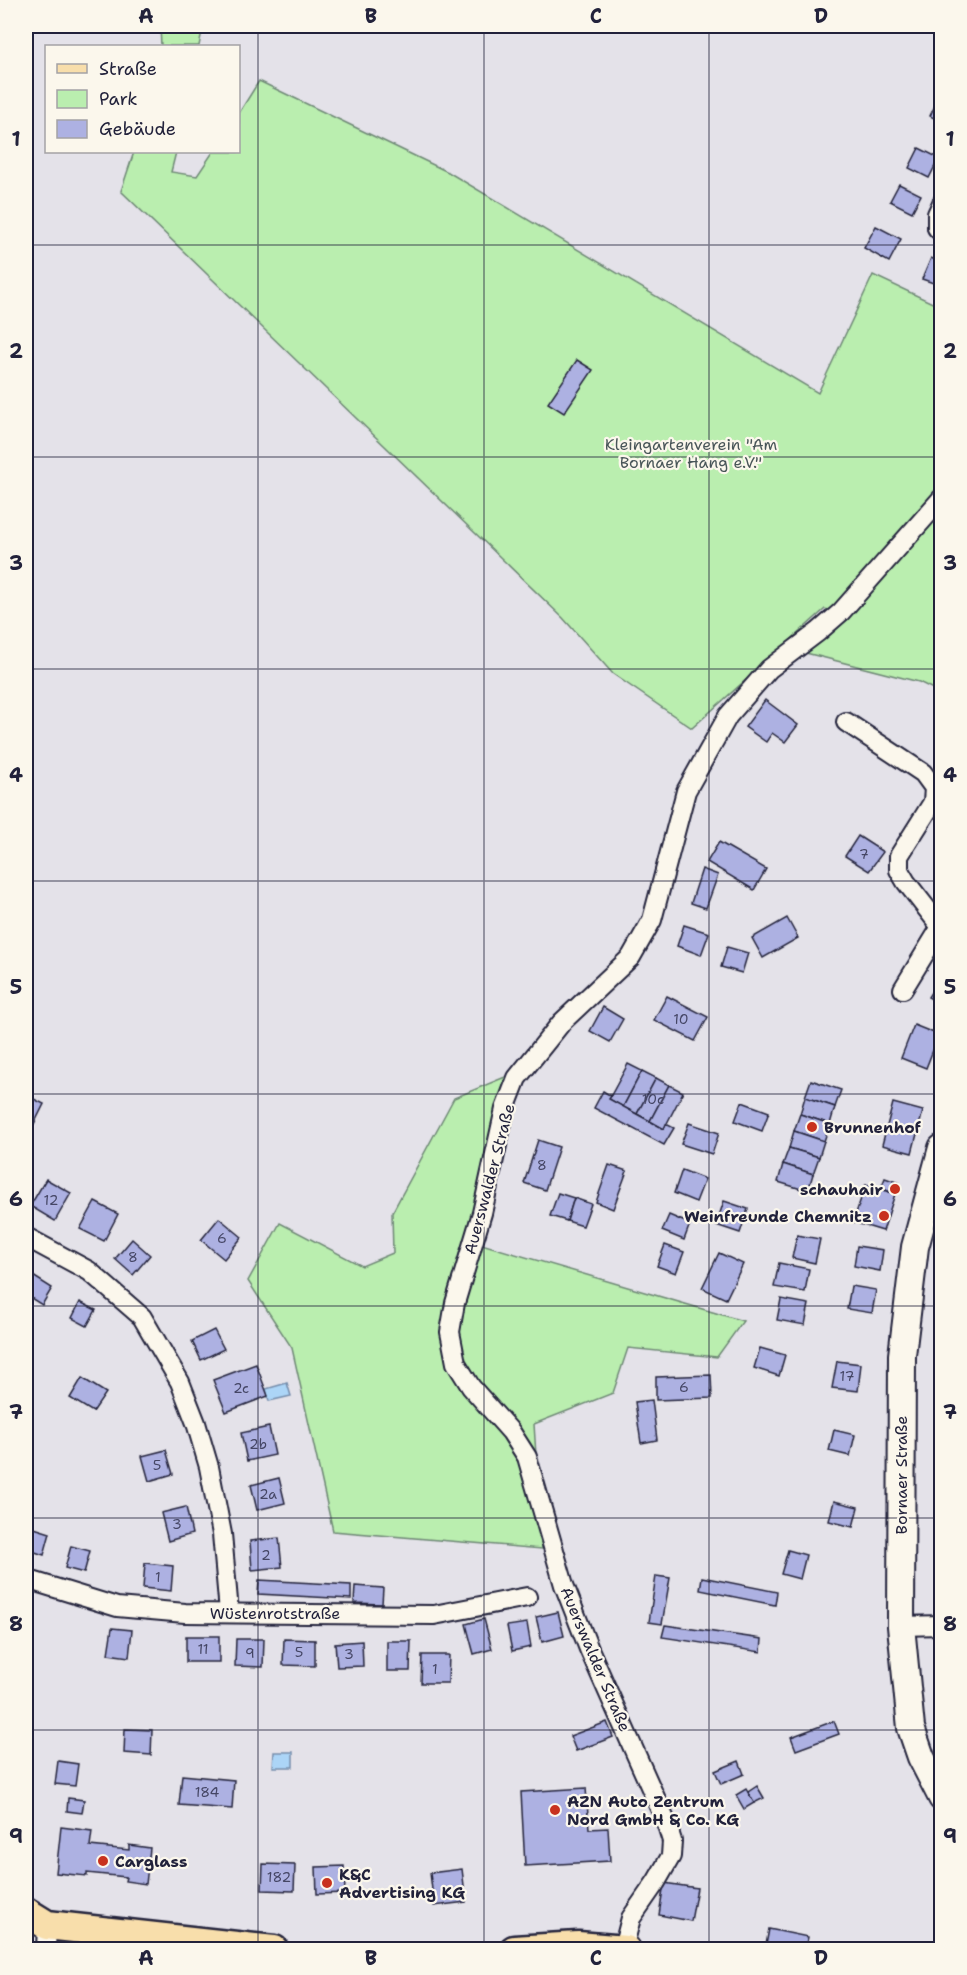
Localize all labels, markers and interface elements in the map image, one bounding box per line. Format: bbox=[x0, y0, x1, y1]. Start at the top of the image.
text: A bbox=[138, 3, 154, 29]
text: B bbox=[365, 3, 377, 29]
text: C bbox=[590, 3, 602, 29]
text: D bbox=[814, 3, 828, 29]
legend bbox=[45, 45, 240, 153]
text: Straße bbox=[99, 57, 157, 81]
text: Park bbox=[99, 87, 138, 111]
text: Gebäude bbox=[99, 117, 176, 141]
text: 1 bbox=[11, 126, 21, 152]
text: 1 bbox=[945, 126, 955, 152]
text: 2 bbox=[9, 338, 23, 364]
text: 2 bbox=[943, 338, 957, 364]
park label: Kleingartenverein "Am Bornaer Hang e.V." bbox=[605, 434, 777, 473]
text: 3 bbox=[9, 550, 23, 576]
text: 3 bbox=[943, 550, 957, 576]
text: 4 bbox=[9, 762, 23, 788]
text: 4 bbox=[943, 762, 957, 788]
house number: 7 bbox=[859, 845, 869, 863]
text: 5 bbox=[10, 974, 22, 1000]
text: 5 bbox=[944, 974, 956, 1000]
house number: 10 bbox=[673, 1010, 689, 1028]
house number: 10c bbox=[642, 1090, 664, 1108]
street label: Auerswalder Straße bbox=[459, 1101, 520, 1257]
place label: Brunnenhof bbox=[824, 1117, 922, 1138]
marker: Brunnenhof bbox=[805, 1120, 819, 1134]
house number: 8 bbox=[537, 1156, 547, 1174]
place label: schauhair bbox=[800, 1179, 883, 1200]
marker: schauhair bbox=[888, 1182, 902, 1196]
text: 6 bbox=[9, 1186, 23, 1212]
text: 6 bbox=[943, 1186, 957, 1212]
house number: 12 bbox=[44, 1191, 58, 1209]
place label: Weinfreunde Chemnitz bbox=[684, 1206, 872, 1227]
marker: Weinfreunde Chemnitz bbox=[877, 1209, 891, 1223]
house number: 6 bbox=[217, 1229, 227, 1247]
house number: 8 bbox=[128, 1248, 138, 1266]
house number: 17 bbox=[840, 1367, 854, 1385]
house number: 6 bbox=[679, 1378, 689, 1396]
house number: 2c bbox=[233, 1379, 249, 1397]
text: 7 bbox=[9, 1399, 23, 1425]
text: 7 bbox=[943, 1399, 957, 1425]
street label: Bornaer Straße bbox=[891, 1416, 912, 1534]
house number: 2b bbox=[249, 1435, 267, 1453]
house number: 5 bbox=[153, 1456, 161, 1474]
house number: 2a bbox=[259, 1485, 277, 1503]
house number: 3 bbox=[172, 1515, 182, 1533]
house number: 2 bbox=[261, 1546, 271, 1564]
house number: 1 bbox=[155, 1568, 161, 1586]
street label: Auerswalder Straße bbox=[556, 1584, 636, 1735]
street label: Wüstenrotstraße bbox=[210, 1603, 340, 1624]
text: 8 bbox=[9, 1611, 23, 1637]
text: 8 bbox=[943, 1611, 957, 1637]
house number: 11 bbox=[197, 1640, 209, 1658]
house number: 5 bbox=[295, 1643, 303, 1661]
house number: 9 bbox=[245, 1644, 255, 1662]
house number: 3 bbox=[344, 1645, 354, 1663]
house number: 1 bbox=[432, 1660, 438, 1678]
house number: 184 bbox=[195, 1783, 220, 1801]
place label: AZN Auto Zentrum Nord GmbH & Co. KG bbox=[567, 1791, 739, 1830]
marker: AZN Auto Zentrum Nord GmbH & Co. KG bbox=[548, 1803, 562, 1817]
text: 9 bbox=[9, 1823, 23, 1849]
text: 9 bbox=[943, 1823, 957, 1849]
place label: Carglass bbox=[115, 1851, 187, 1872]
marker: Carglass bbox=[96, 1854, 110, 1868]
place label: K&C Advertising KG bbox=[339, 1864, 465, 1903]
house number: 182 bbox=[267, 1868, 291, 1886]
marker: K&C Advertising KG bbox=[320, 1876, 334, 1890]
text: A bbox=[138, 1945, 154, 1971]
text: B bbox=[365, 1945, 377, 1971]
text: C bbox=[590, 1945, 602, 1971]
text: D bbox=[814, 1945, 828, 1971]

